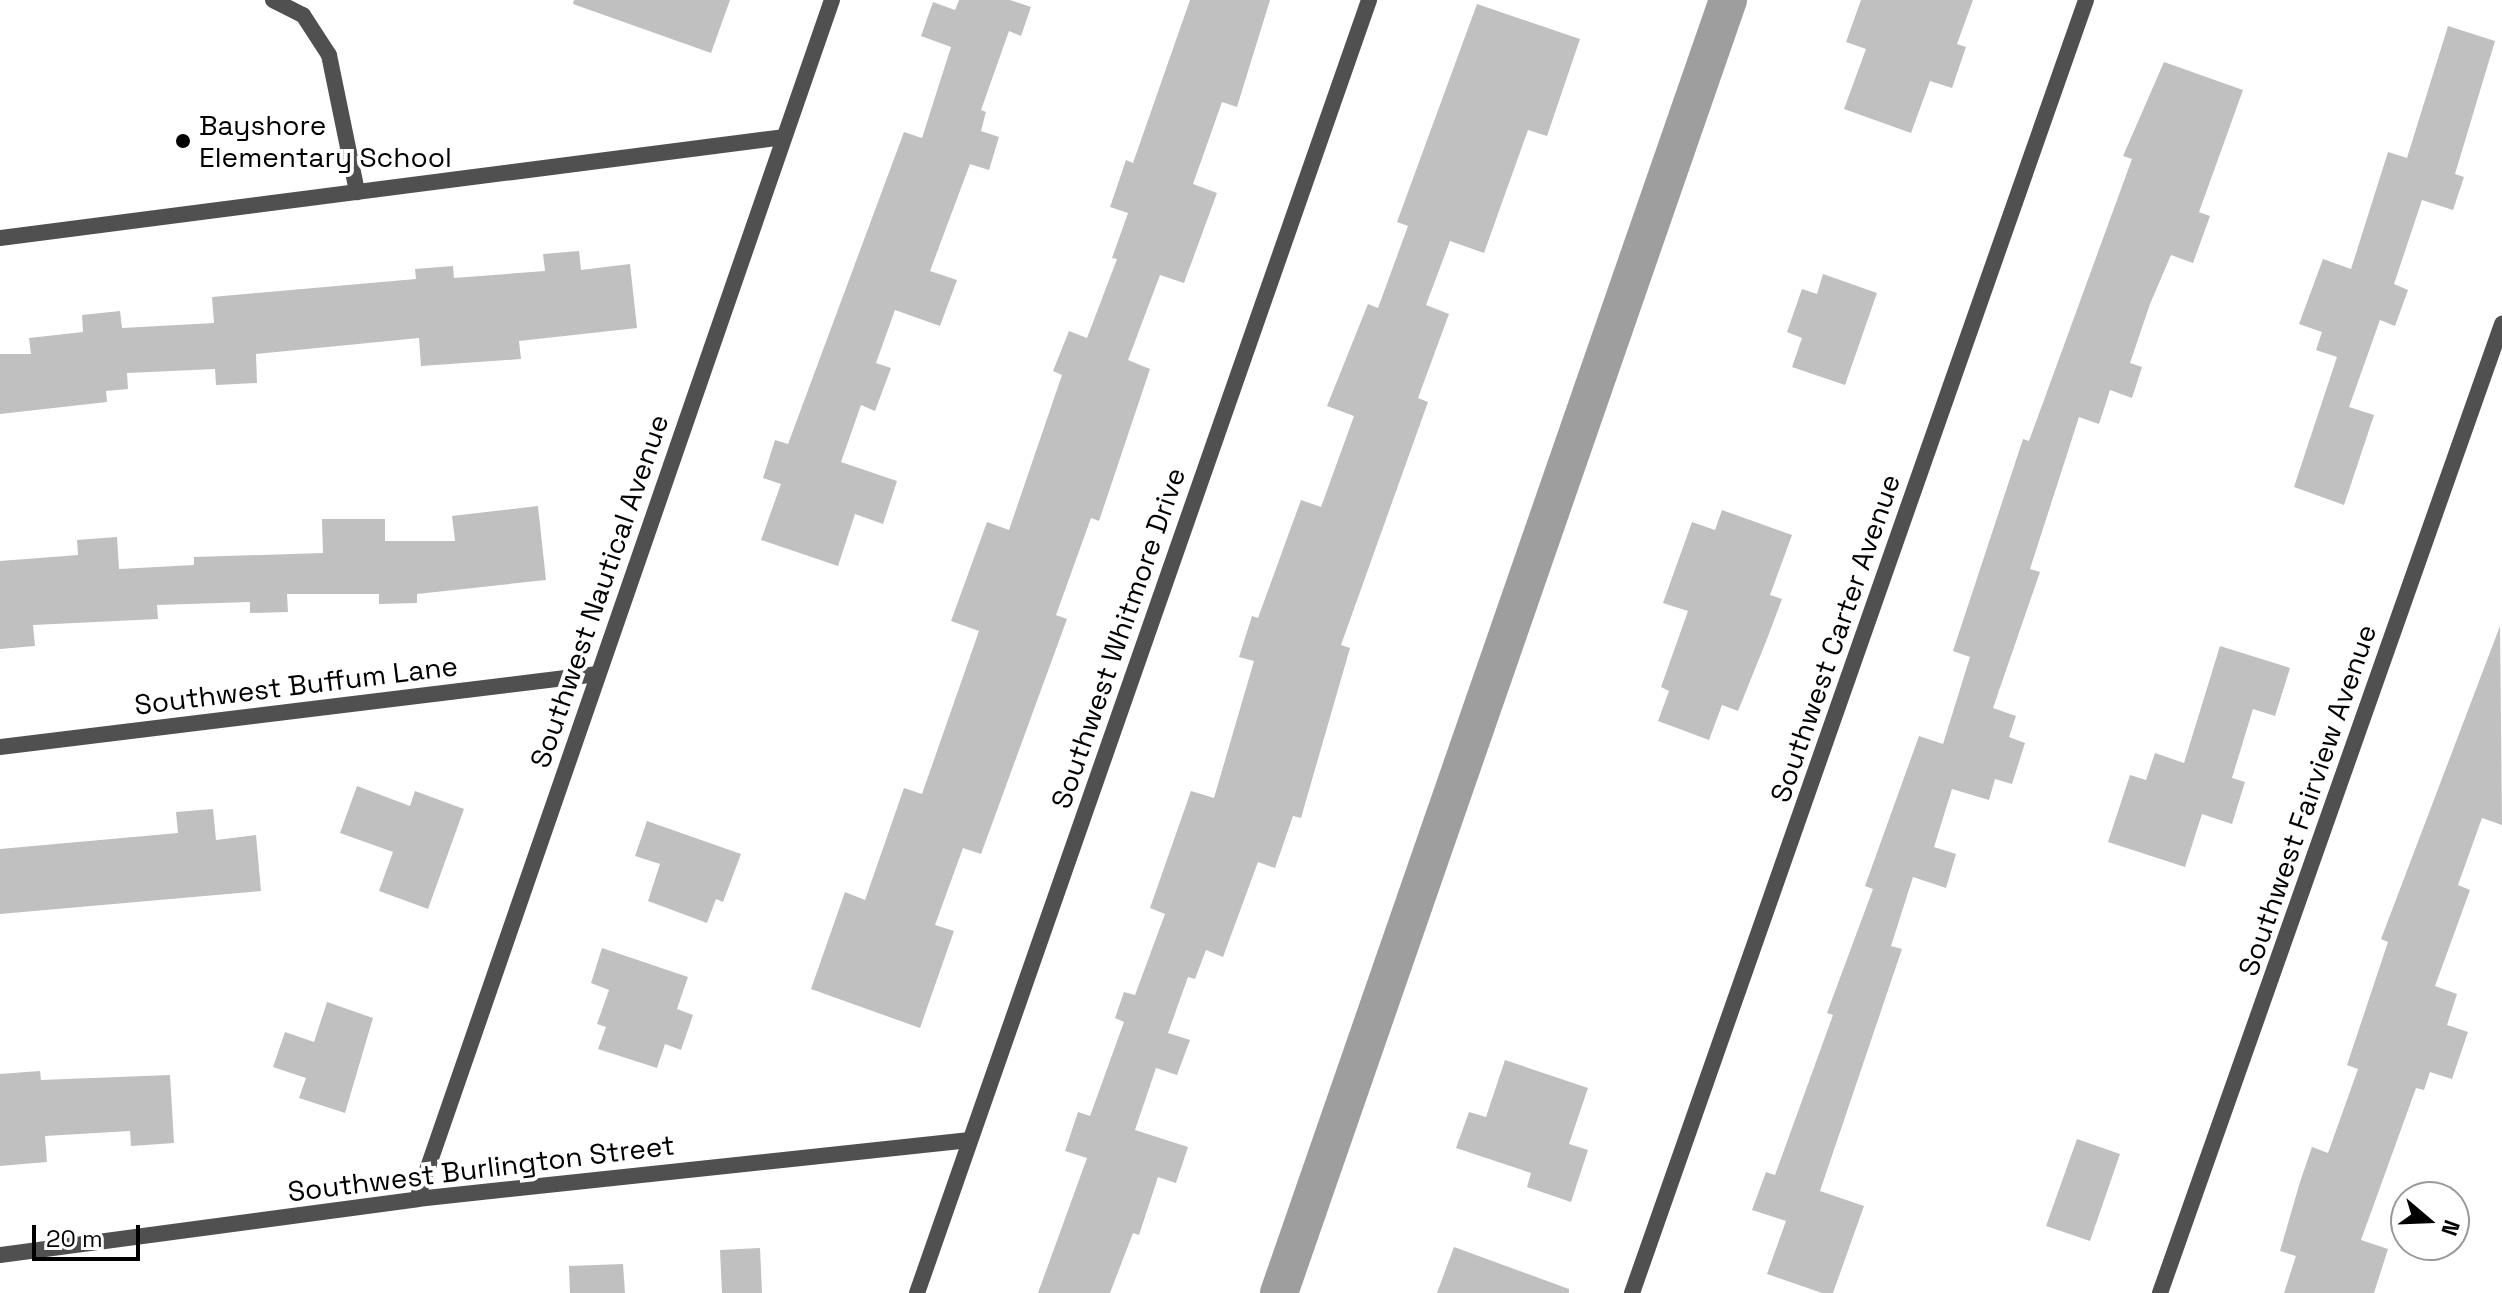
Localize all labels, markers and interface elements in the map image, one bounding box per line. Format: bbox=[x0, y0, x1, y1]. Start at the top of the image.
place label: Bayshore Elementary School bbox=[199, 108, 452, 174]
marker: Bayshore Elementary School bbox=[174, 132, 192, 150]
street label: Southwest Nautical Avenue bbox=[523, 410, 675, 772]
street label: Southwest Whitmore Drive bbox=[1044, 463, 1192, 813]
street label: Southwest Carter Avenue bbox=[1763, 469, 1907, 807]
street label: Southwest Fairview Avenue bbox=[2231, 620, 2383, 980]
street label: Southwest Buffum Lane bbox=[133, 649, 459, 721]
street label: Southwest Burlington Street bbox=[286, 1128, 676, 1208]
north arrow bbox=[2390, 1181, 2470, 1261]
scale bar bbox=[36, 1209, 144, 1259]
text: N bbox=[2435, 1217, 2466, 1240]
text: 20 m bbox=[46, 1223, 103, 1254]

